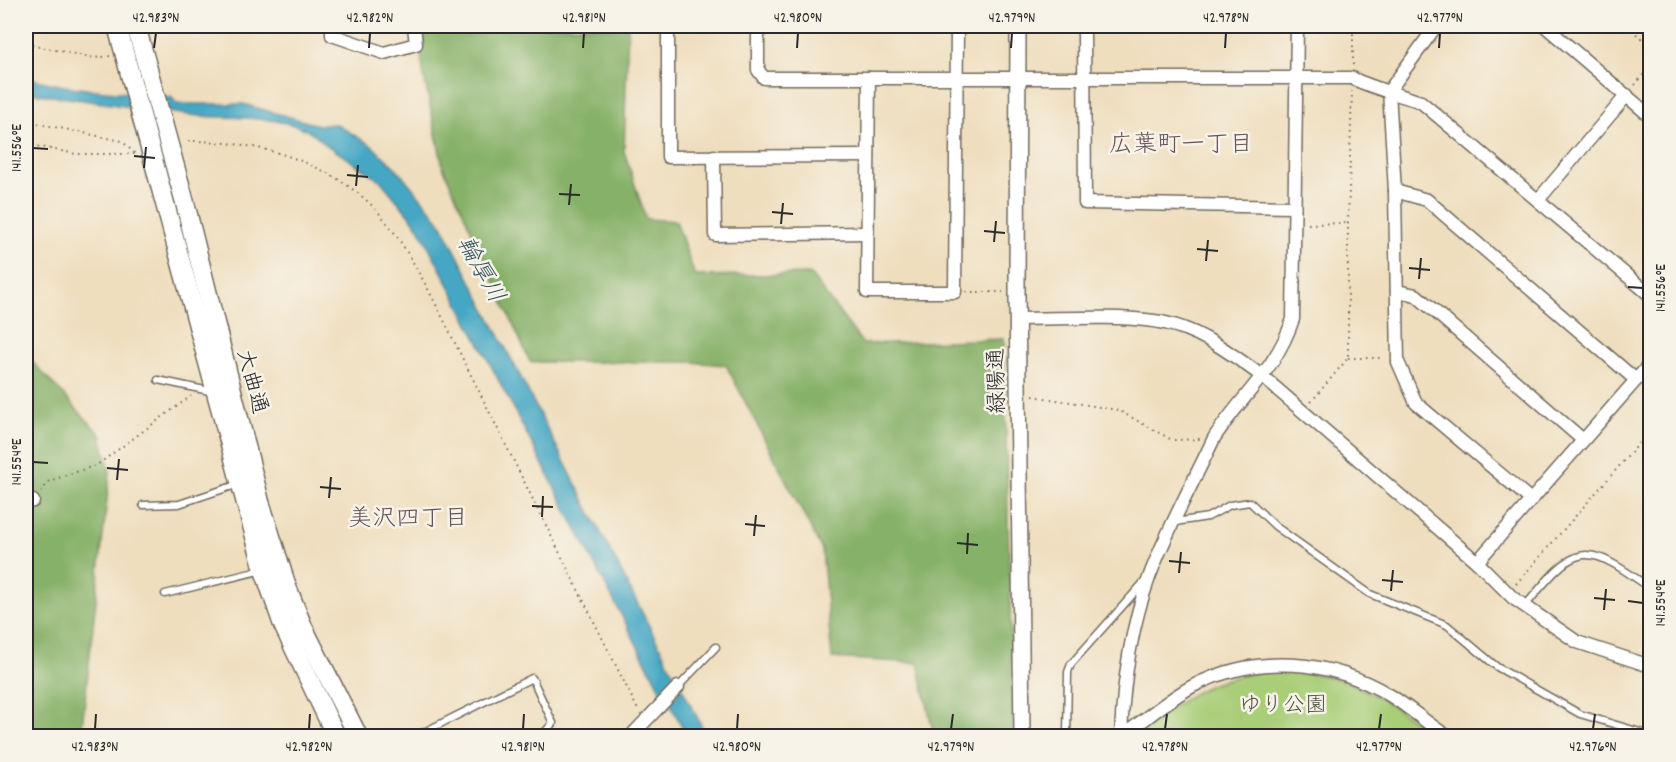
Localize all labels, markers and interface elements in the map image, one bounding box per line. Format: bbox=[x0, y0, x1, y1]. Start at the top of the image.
text: 42.983°N bbox=[132, 8, 180, 30]
text: 42.982°N bbox=[347, 8, 393, 30]
text: 42.981°N bbox=[562, 8, 606, 30]
text: 42.980°N bbox=[774, 8, 822, 30]
text: 42.979°N bbox=[989, 8, 1035, 30]
text: 42.978°N bbox=[1203, 8, 1249, 30]
text: 42.977°N bbox=[1417, 8, 1463, 30]
text: 141.556°E bbox=[7, 124, 29, 172]
district label: 広葉町一丁目 bbox=[1109, 129, 1253, 163]
water label: 輪厚川 bbox=[447, 231, 512, 310]
text: 141.556°E bbox=[1651, 264, 1673, 312]
street label: 大曲通 bbox=[227, 346, 274, 418]
street label: 緑陽通 bbox=[982, 348, 1015, 414]
text: 141.554°E bbox=[7, 438, 29, 486]
district label: 美沢四丁目 bbox=[348, 503, 468, 537]
text: 141.554°E bbox=[1651, 579, 1673, 627]
park label: ゆり公園 bbox=[1239, 691, 1327, 722]
text: 42.983°N bbox=[71, 737, 119, 759]
text: 42.982°N bbox=[286, 737, 332, 759]
text: 42.981°N bbox=[501, 737, 545, 759]
text: 42.980°N bbox=[713, 737, 761, 759]
text: 42.979°N bbox=[928, 737, 974, 759]
text: 42.978°N bbox=[1142, 737, 1188, 759]
text: 42.977°N bbox=[1356, 737, 1402, 759]
text: 42.976°N bbox=[1569, 737, 1617, 759]

